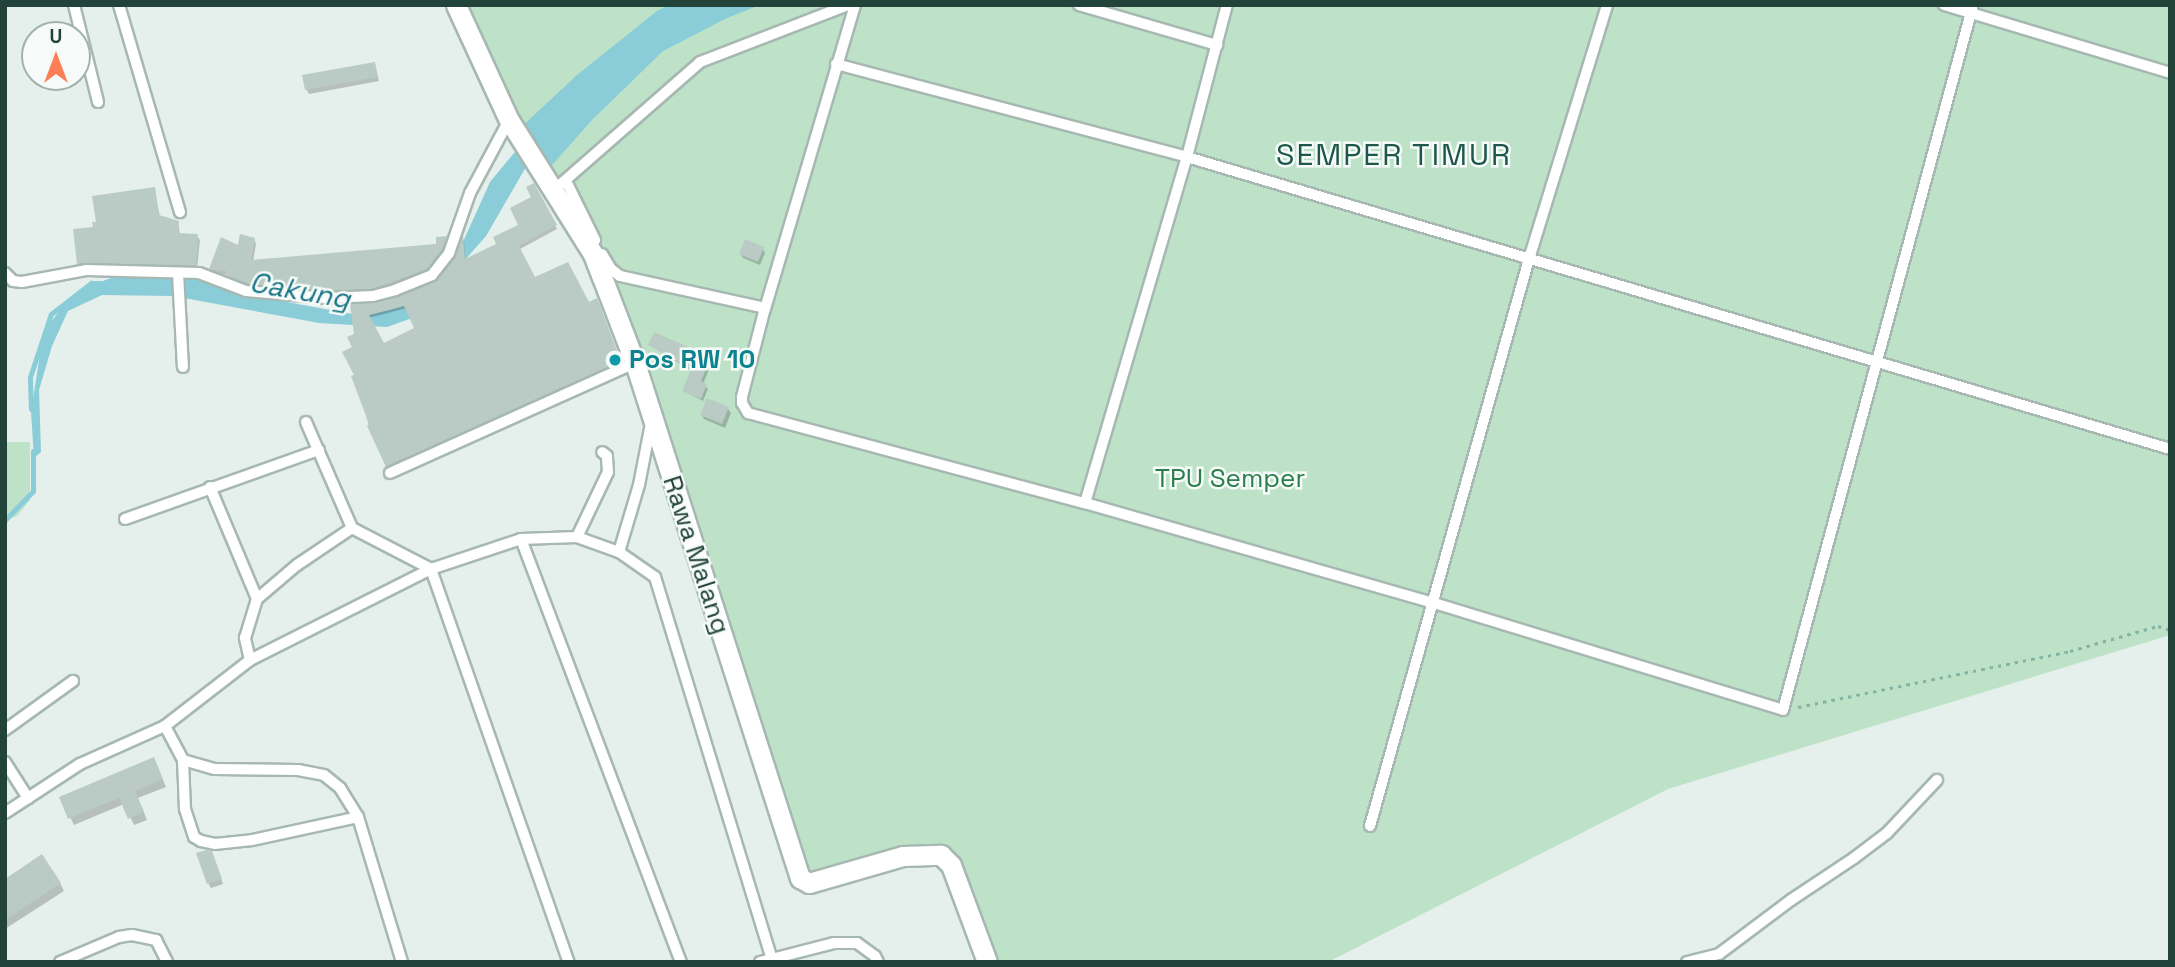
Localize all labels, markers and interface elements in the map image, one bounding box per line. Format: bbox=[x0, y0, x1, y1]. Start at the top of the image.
north arrow bbox=[21, 21, 91, 91]
text: U bbox=[50, 24, 62, 49]
district label: SEMPER TIMUR bbox=[1277, 137, 1511, 173]
water label: Cakung bbox=[247, 265, 353, 315]
place label: Pos RW 10 bbox=[629, 344, 756, 376]
marker: Pos RW 10 bbox=[607, 352, 623, 368]
park label: TPU Semper bbox=[1155, 463, 1305, 495]
street label: Rawa Malang bbox=[656, 472, 736, 638]

